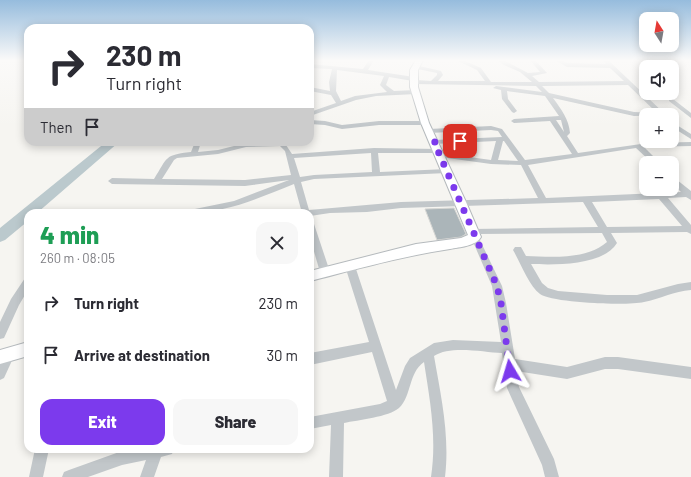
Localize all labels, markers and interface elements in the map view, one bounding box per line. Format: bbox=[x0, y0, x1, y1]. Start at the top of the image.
north arrow bbox=[639, 12, 679, 52]
map controls bbox=[639, 12, 679, 196]
text: 230 m bbox=[106, 38, 181, 72]
icon: right bbox=[40, 40, 92, 92]
button: sound bbox=[639, 60, 679, 100]
text: Turn right bbox=[106, 72, 182, 94]
button: + bbox=[639, 108, 679, 148]
icon: arrive bbox=[81, 116, 103, 138]
text: Then bbox=[40, 118, 73, 136]
pin bbox=[443, 124, 477, 158]
icon: arrive bbox=[449, 130, 471, 152]
button: − bbox=[639, 156, 679, 196]
text: 4 min bbox=[40, 220, 99, 249]
button: close bbox=[256, 222, 298, 264]
text: 260 m · 08:05 bbox=[40, 250, 115, 266]
icon: right bbox=[40, 292, 62, 314]
text: Turn right bbox=[74, 294, 139, 312]
text: 230 m bbox=[258, 294, 298, 312]
icon: arrive bbox=[40, 344, 62, 366]
text: Arrive at destination bbox=[74, 346, 210, 364]
text: 30 m bbox=[266, 346, 298, 364]
position arrow bbox=[489, 350, 531, 392]
button: Exit bbox=[40, 399, 165, 445]
button: Share bbox=[173, 399, 298, 445]

